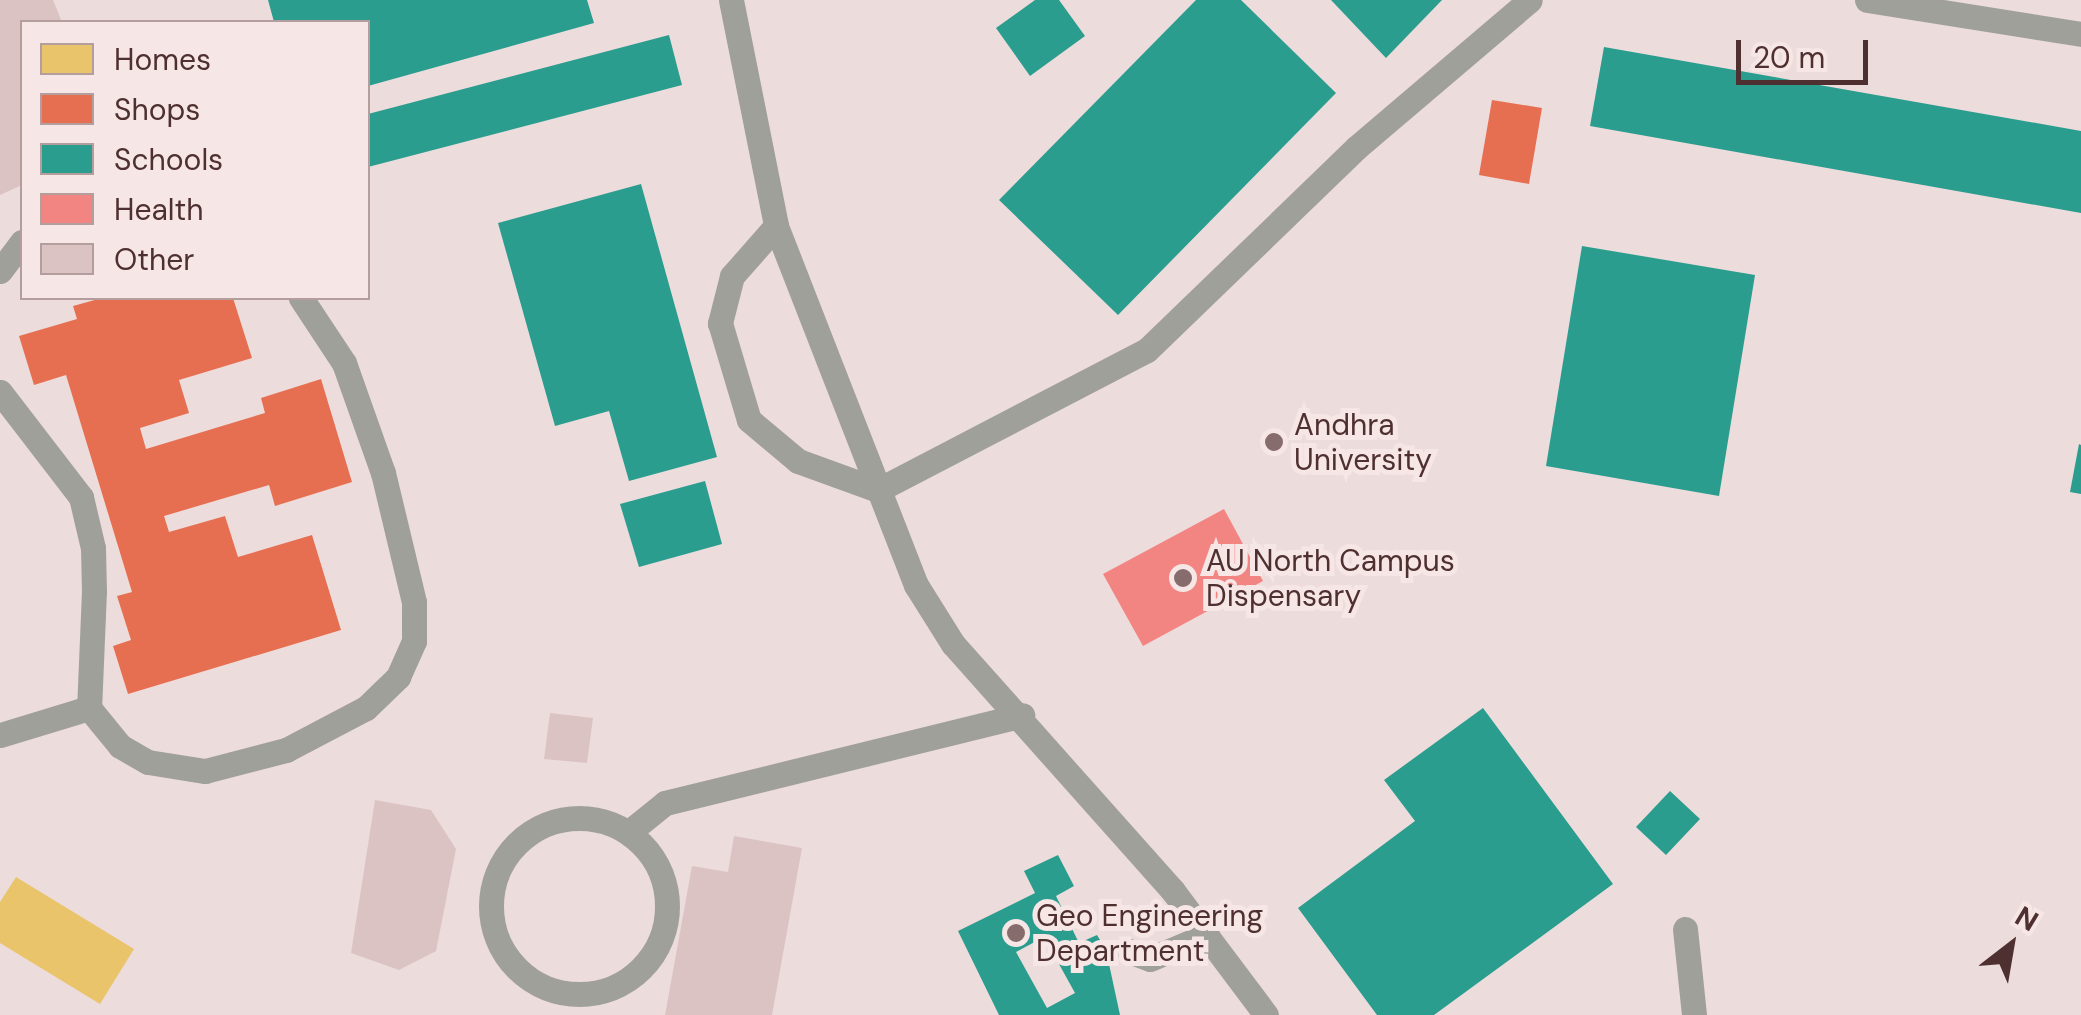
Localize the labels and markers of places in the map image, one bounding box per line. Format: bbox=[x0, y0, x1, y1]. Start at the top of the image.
place label: Andhra University bbox=[1294, 407, 1432, 478]
marker: Andhra University bbox=[1263, 431, 1285, 453]
place label: AU North Campus Dispensary bbox=[1206, 543, 1455, 614]
marker: AU North Campus Dispensary bbox=[1170, 565, 1196, 591]
place label: Geo Engineering Department bbox=[1036, 898, 1263, 968]
marker: Geo Engineering Department bbox=[1005, 922, 1027, 944]

